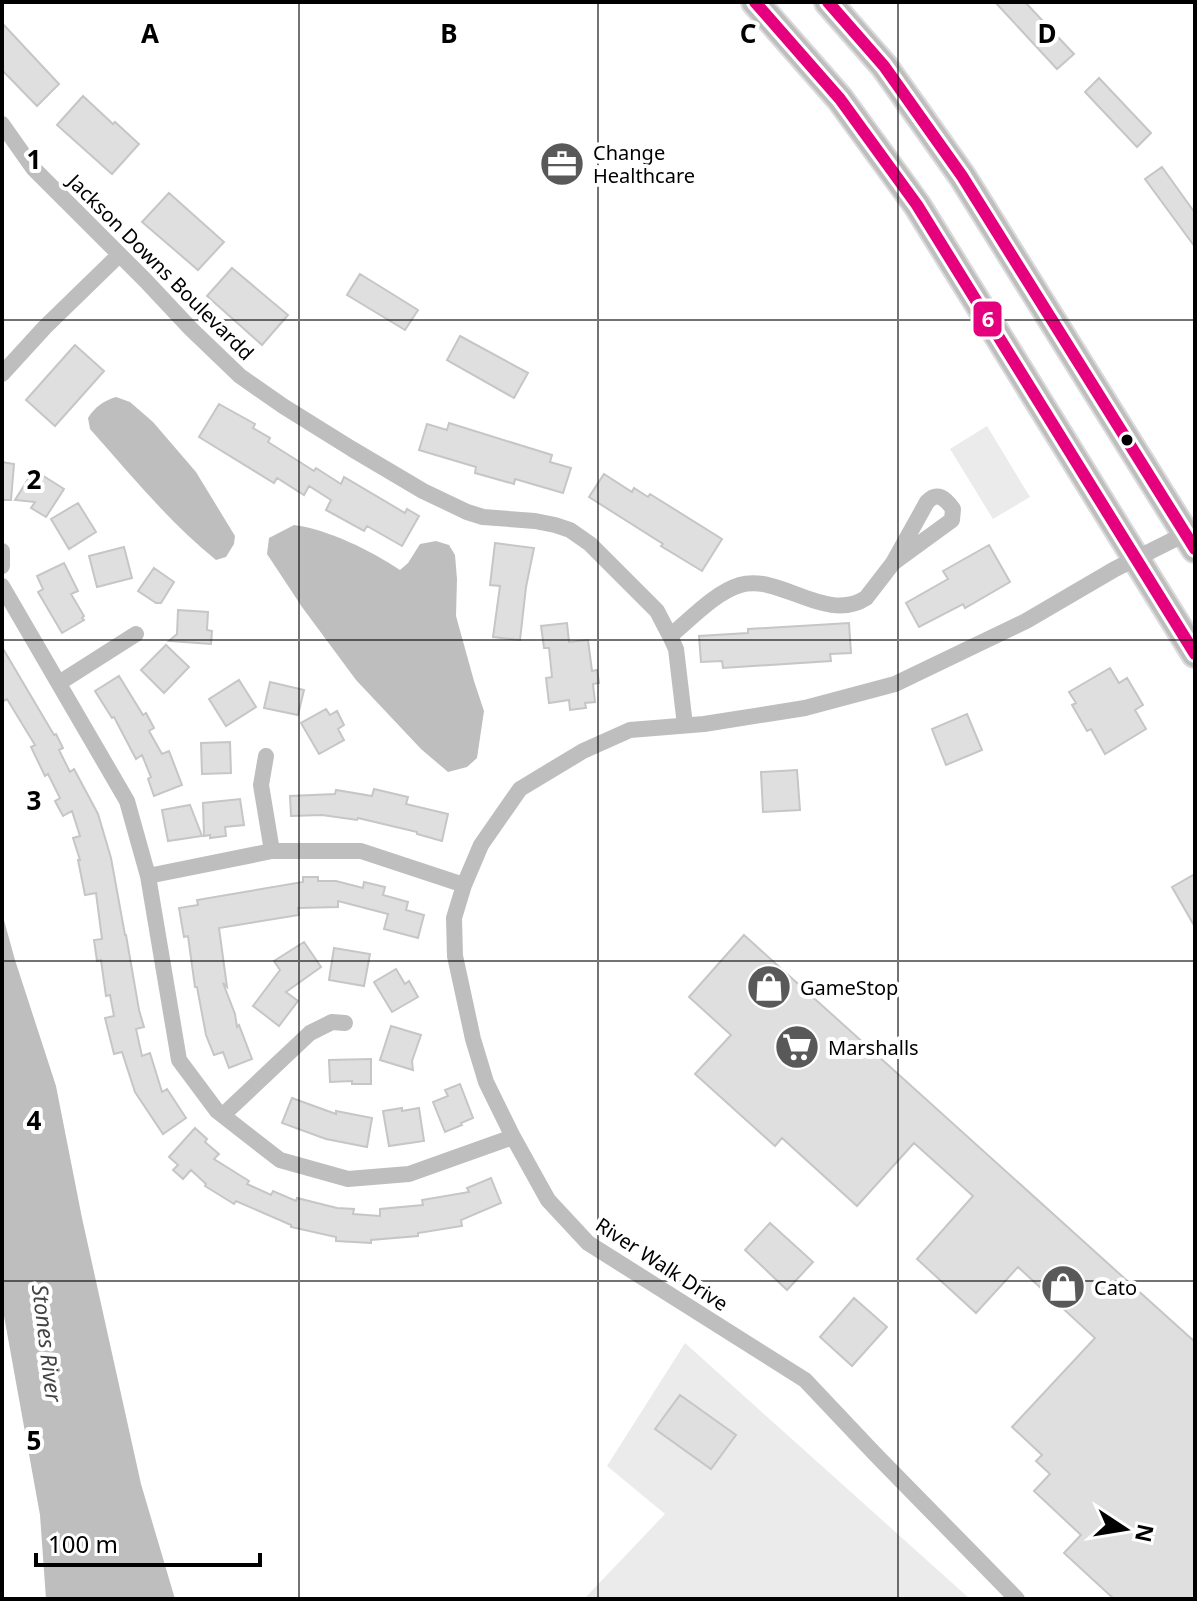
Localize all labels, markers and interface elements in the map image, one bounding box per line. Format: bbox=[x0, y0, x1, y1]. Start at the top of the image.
text: A bbox=[141, 15, 159, 51]
text: B bbox=[440, 15, 458, 51]
text: C bbox=[740, 15, 756, 51]
text: D bbox=[1037, 15, 1057, 51]
place label: Change Healthcare bbox=[593, 139, 695, 189]
office icon: Change Healthcare bbox=[538, 140, 586, 188]
text: 1 bbox=[27, 141, 41, 177]
street label: Jackson Downs Boulevardd bbox=[61, 167, 260, 366]
line badge: 6 bbox=[972, 300, 1003, 338]
text: 6 bbox=[982, 303, 994, 333]
unlabelled marker bbox=[1119, 432, 1135, 448]
text: 2 bbox=[27, 461, 42, 497]
text: 3 bbox=[27, 782, 41, 818]
shop icon: GameStop bbox=[745, 963, 793, 1011]
place label: GameStop bbox=[800, 974, 898, 1001]
supermarket icon: Marshalls bbox=[773, 1023, 821, 1071]
place label: Marshalls bbox=[828, 1034, 919, 1061]
text: 4 bbox=[27, 1102, 42, 1138]
street label: River Walk Drive bbox=[591, 1211, 733, 1317]
shop icon: Cato bbox=[1039, 1263, 1087, 1311]
place label: Cato bbox=[1094, 1274, 1137, 1301]
water label: Stones River bbox=[26, 1283, 70, 1405]
text: 5 bbox=[27, 1422, 41, 1458]
north arrow bbox=[1085, 1489, 1165, 1569]
scale bar bbox=[36, 1517, 260, 1567]
text: N bbox=[1129, 1521, 1162, 1545]
text: 100 m bbox=[48, 1527, 118, 1560]

